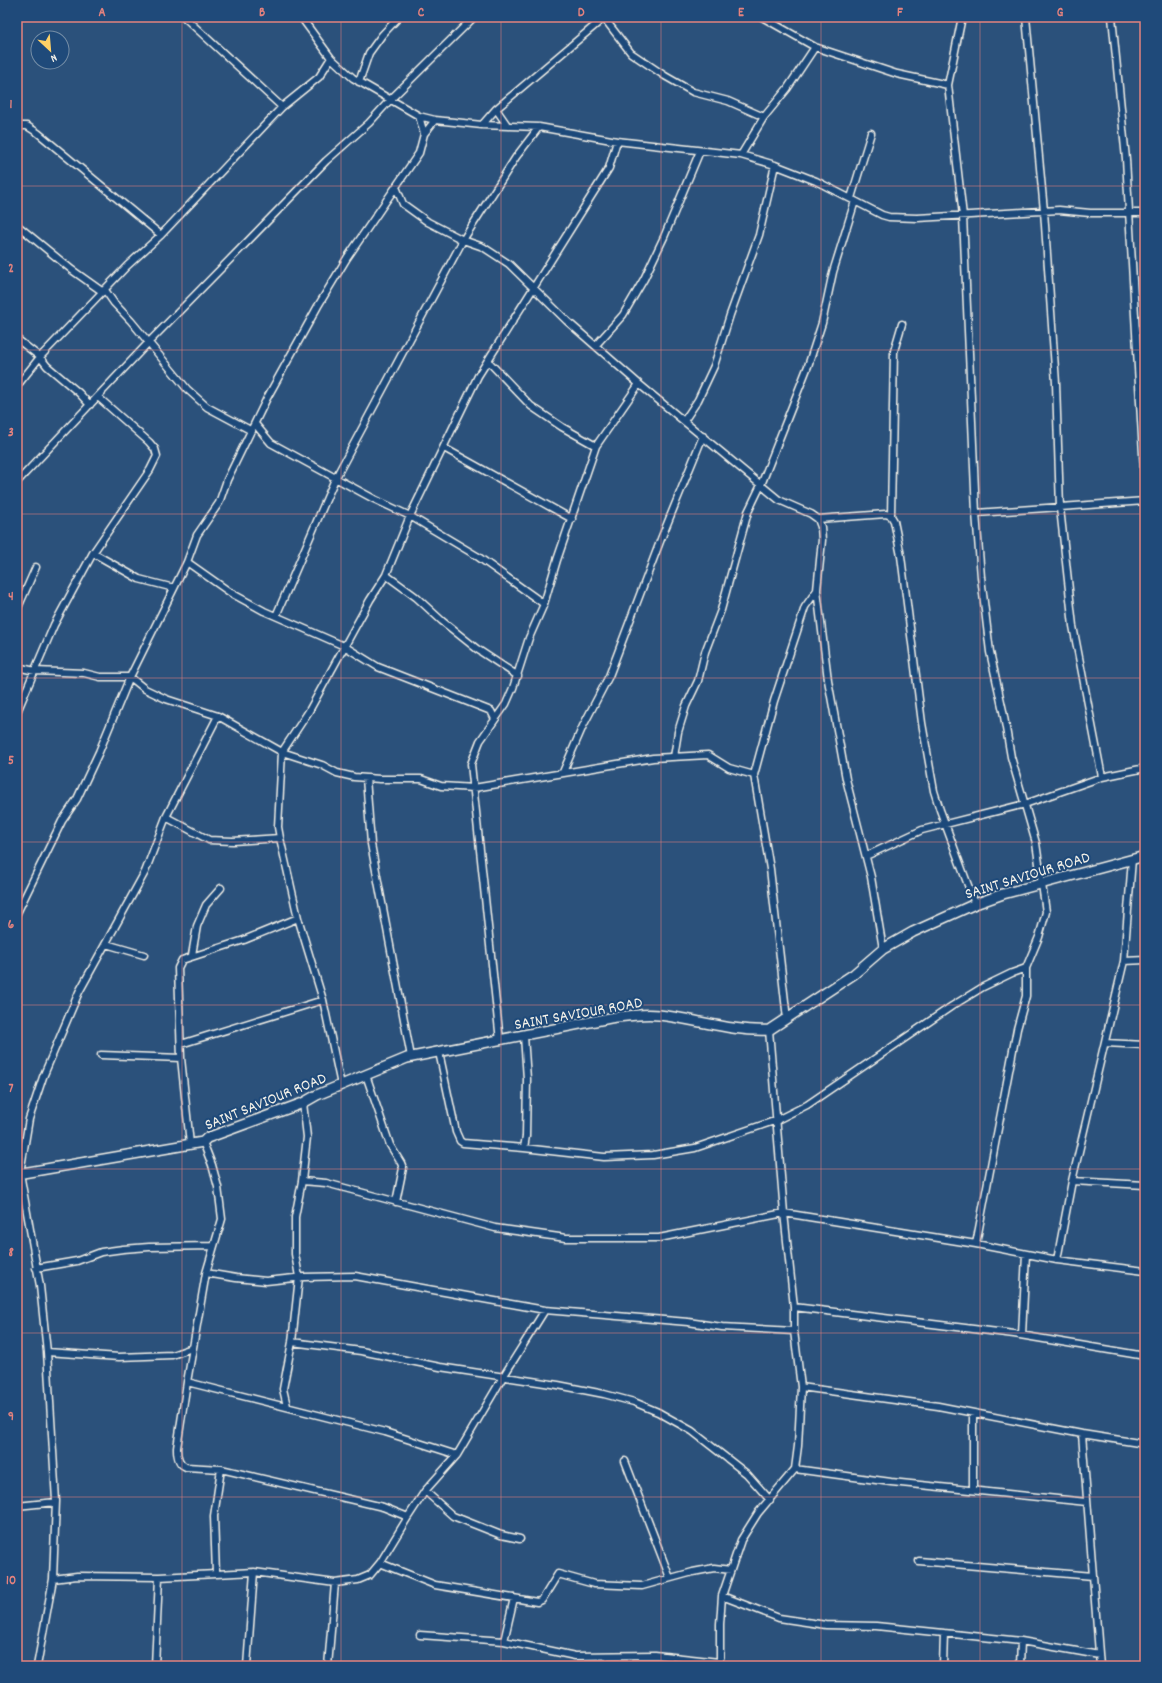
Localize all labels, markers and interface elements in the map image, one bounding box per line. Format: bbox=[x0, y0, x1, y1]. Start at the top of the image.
text: A bbox=[98, 4, 106, 23]
text: B bbox=[259, 4, 265, 23]
text: C bbox=[418, 4, 425, 23]
text: D bbox=[578, 4, 585, 23]
text: E bbox=[738, 4, 745, 23]
text: F bbox=[897, 4, 903, 23]
text: G bbox=[1057, 4, 1064, 23]
north arrow bbox=[30, 30, 70, 70]
text: N bbox=[47, 49, 59, 66]
text: 1 bbox=[10, 96, 13, 115]
text: 2 bbox=[8, 260, 14, 279]
text: 3 bbox=[8, 424, 14, 443]
text: 4 bbox=[8, 588, 14, 607]
text: 5 bbox=[8, 752, 14, 771]
street label: SAINT SAVIOUR ROAD bbox=[962, 846, 1093, 906]
text: 6 bbox=[8, 916, 15, 935]
street label: SAINT SAVIOUR ROAD bbox=[513, 992, 644, 1037]
street label: SAINT SAVIOUR ROAD bbox=[202, 1067, 330, 1137]
text: 7 bbox=[9, 1080, 14, 1099]
text: 8 bbox=[8, 1244, 14, 1263]
text: 9 bbox=[8, 1408, 14, 1427]
text: 10 bbox=[6, 1572, 16, 1591]

